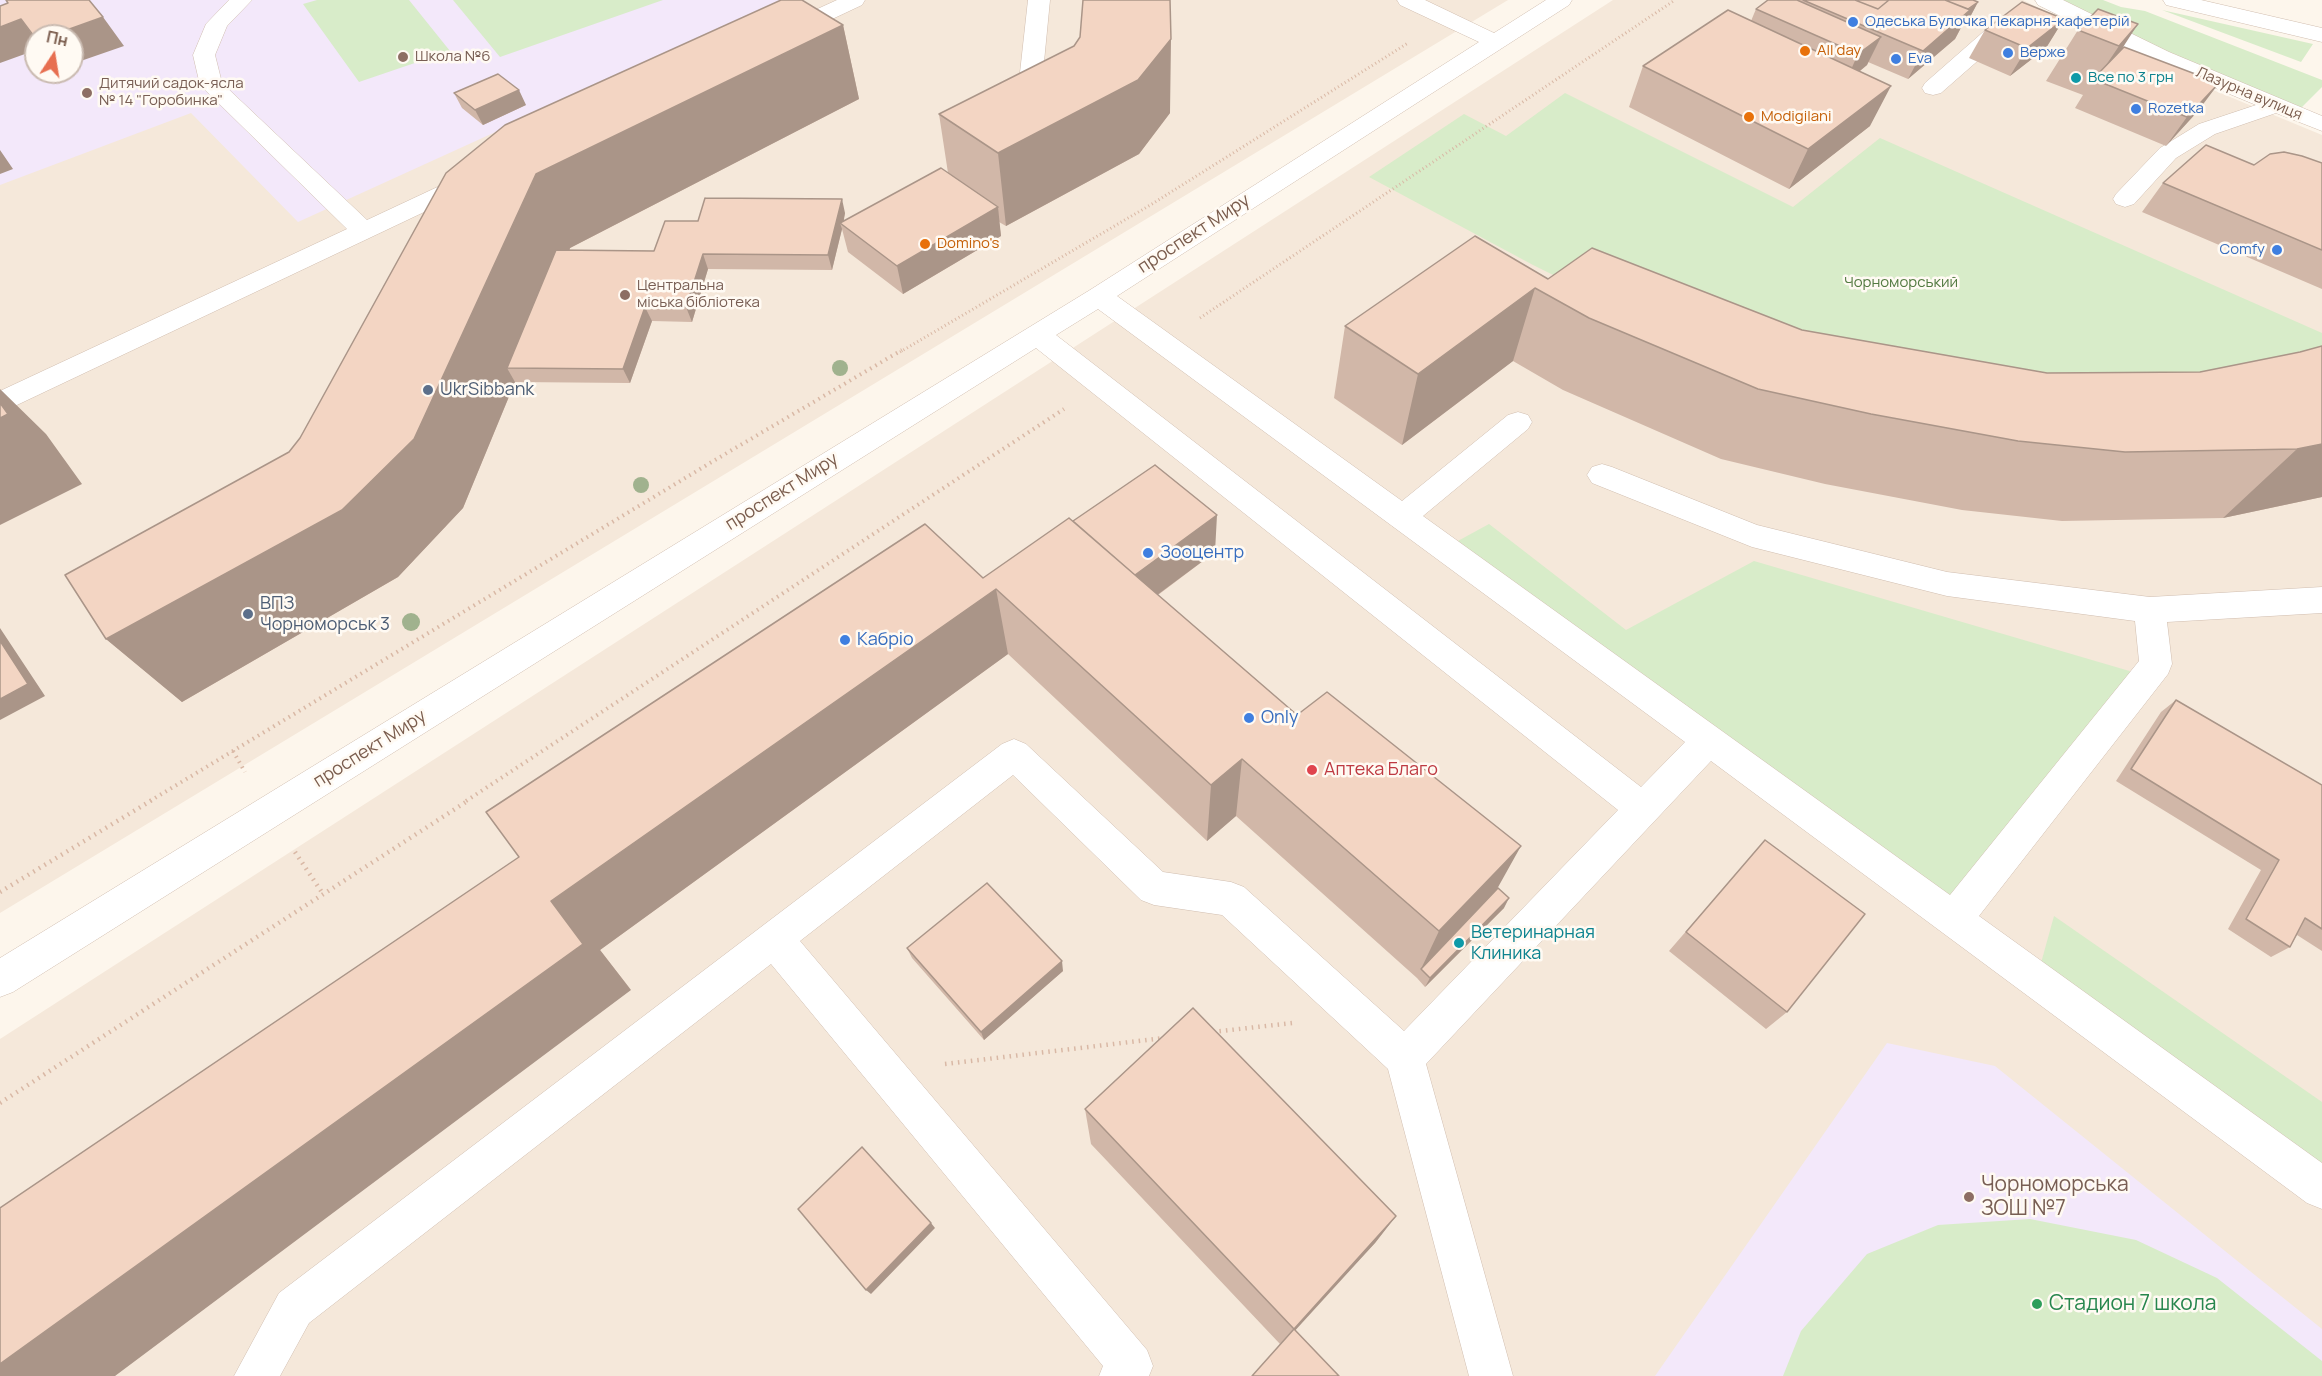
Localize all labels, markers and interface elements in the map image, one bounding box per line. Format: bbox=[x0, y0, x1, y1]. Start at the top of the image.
place label: Одеська Булочка Пекарня-кафетерій bbox=[1865, 13, 2130, 31]
marker: Одеська Булочка Пекарня-кафетерій bbox=[1846, 15, 1860, 29]
north arrow bbox=[24, 24, 84, 84]
text: Пн bbox=[44, 25, 70, 51]
place label: All day bbox=[1817, 42, 1861, 60]
marker: All day bbox=[1798, 44, 1812, 58]
place label: Верже bbox=[2020, 44, 2065, 62]
marker: Верже bbox=[2001, 46, 2015, 60]
place label: Школа №6 bbox=[415, 48, 491, 66]
marker: Школа №6 bbox=[396, 50, 410, 64]
place label: Eva bbox=[1908, 50, 1932, 68]
marker: Eva bbox=[1889, 52, 1903, 66]
street label: Лазурна вулиця bbox=[2193, 63, 2305, 125]
place label: Все по 3 грн bbox=[2088, 69, 2174, 87]
marker: Все по 3 грн bbox=[2069, 71, 2083, 85]
place label: Дитячий садок-ясла № 14 "Горобинка" bbox=[99, 75, 243, 110]
marker: Дитячий садок-ясла № 14 "Горобинка" bbox=[80, 86, 94, 100]
place label: Rozetka bbox=[2148, 100, 2204, 118]
marker: Rozetka bbox=[2129, 102, 2143, 116]
place label: Modigilani bbox=[1761, 108, 1831, 126]
marker: Modigilani bbox=[1742, 110, 1756, 124]
street label: проспект Миру bbox=[1134, 190, 1254, 278]
place label: Domino's bbox=[937, 235, 999, 253]
marker: Domino's bbox=[918, 237, 932, 251]
place label: Comfy bbox=[2219, 241, 2265, 259]
marker: Comfy bbox=[2270, 243, 2284, 257]
park label: Чорноморський bbox=[1844, 274, 1958, 292]
place label: Центральна міська бібліотека bbox=[637, 277, 760, 312]
marker: Центральна міська бібліотека bbox=[618, 288, 632, 302]
place label: UkrSibbank bbox=[440, 379, 534, 401]
marker: UkrSibbank bbox=[421, 383, 435, 397]
street label: проспект Миру bbox=[722, 449, 842, 535]
place label: Зооцентр bbox=[1160, 542, 1244, 564]
marker: Зооцентр bbox=[1141, 546, 1155, 560]
place label: ВПЗ Чорноморськ 3 bbox=[260, 593, 390, 636]
marker: ВПЗ Чорноморськ 3 bbox=[241, 607, 255, 621]
place label: Кабріо bbox=[857, 629, 914, 651]
marker: Кабріо bbox=[838, 633, 852, 647]
street label: проспект Миру bbox=[310, 706, 430, 792]
place label: Only bbox=[1261, 707, 1298, 729]
marker: Only bbox=[1242, 711, 1256, 725]
place label: Аптека Благо bbox=[1324, 759, 1438, 781]
marker: Аптека Благо bbox=[1305, 763, 1319, 777]
place label: Ветеринарная Клиника bbox=[1471, 922, 1595, 964]
marker: Ветеринарная Клиника bbox=[1452, 936, 1466, 950]
place label: Чорноморська ЗОШ №7 bbox=[1981, 1172, 2129, 1222]
marker: Чорноморська ЗОШ №7 bbox=[1962, 1190, 1976, 1204]
place label: Стадион 7 школа bbox=[2049, 1291, 2217, 1317]
marker: Стадион 7 школа bbox=[2030, 1297, 2044, 1311]

